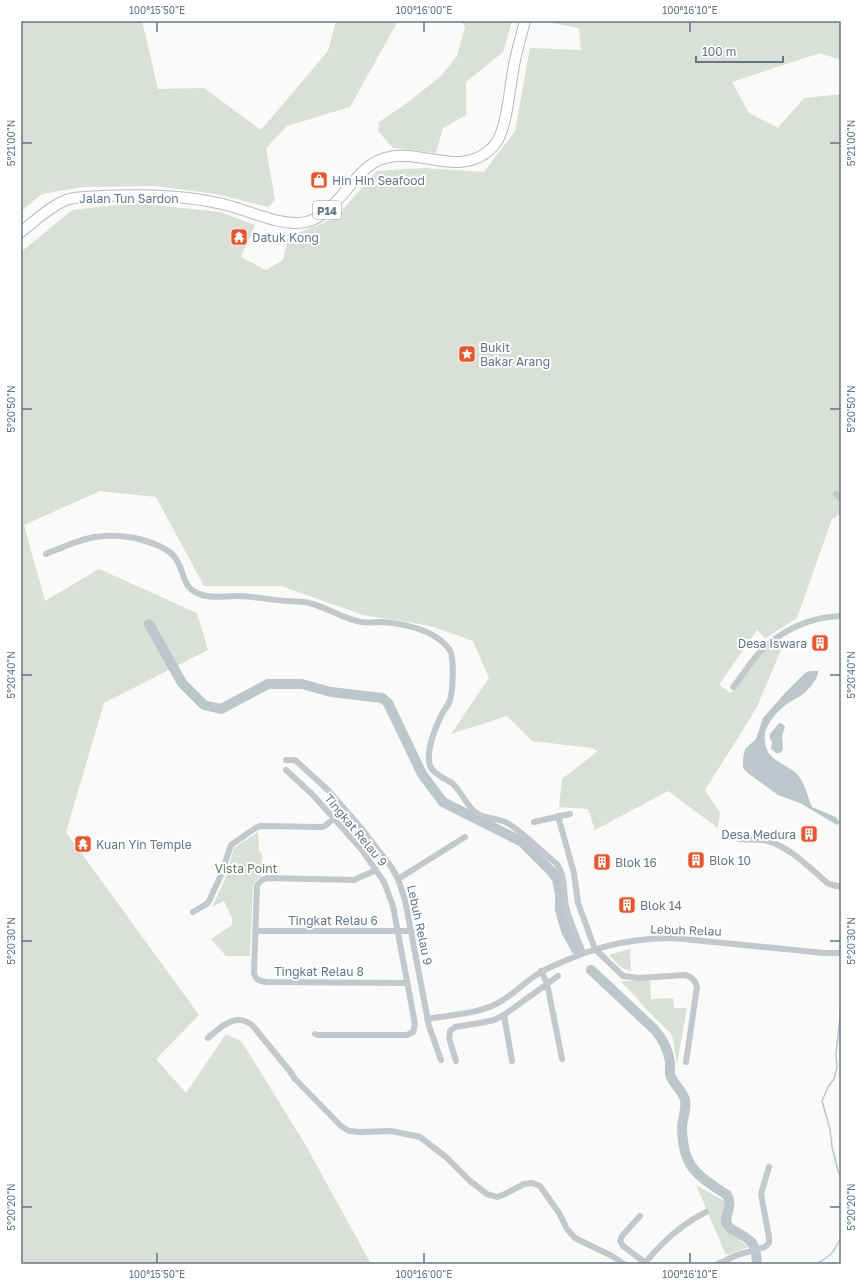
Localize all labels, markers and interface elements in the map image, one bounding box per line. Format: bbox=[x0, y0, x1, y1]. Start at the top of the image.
text: 100°15'50"E bbox=[129, 4, 185, 16]
text: 100°16'00"E bbox=[396, 4, 452, 16]
text: 100°16'10"E bbox=[662, 4, 718, 16]
scale bar bbox=[696, 38, 783, 64]
text: 100 m bbox=[702, 44, 736, 59]
text: 5°21'00"N bbox=[5, 120, 17, 166]
text: 5°21'00"N bbox=[845, 120, 857, 166]
shop icon: Hin Hin Seafood bbox=[309, 170, 329, 190]
place label: Hin Hin Seafood bbox=[332, 173, 425, 188]
street label: Jalan Tun Sardon bbox=[79, 191, 179, 206]
road number: P14 bbox=[313, 201, 341, 219]
temple icon: Datuk Kong bbox=[229, 227, 249, 247]
place label: Datuk Kong bbox=[252, 230, 319, 245]
place label: Bukit Bakar Arang bbox=[480, 340, 550, 369]
place icon: Bukit Bakar Arang bbox=[457, 344, 477, 364]
text: 5°20'50"N bbox=[5, 385, 17, 433]
text: 5°20'50"N bbox=[845, 385, 857, 433]
building icon: Desa Iswara bbox=[810, 633, 830, 653]
place label: Desa Iswara bbox=[738, 636, 807, 651]
text: 5°20'40"N bbox=[5, 651, 17, 699]
text: 5°20'40"N bbox=[845, 651, 857, 699]
street label: Tingkat Relau 9 bbox=[321, 791, 391, 869]
building icon: Desa Medura bbox=[799, 824, 819, 844]
place label: Desa Medura bbox=[721, 827, 796, 842]
temple icon: Kuan Yin Temple bbox=[73, 834, 93, 854]
place label: Kuan Yin Temple bbox=[96, 837, 192, 852]
building icon: Blok 10 bbox=[686, 850, 706, 870]
building icon: Blok 16 bbox=[592, 852, 612, 872]
place label: Blok 10 bbox=[709, 853, 751, 868]
place label: Blok 16 bbox=[615, 855, 657, 870]
park label: Vista Point bbox=[215, 861, 277, 876]
street label: Lebuh Relau 9 bbox=[404, 883, 436, 967]
building icon: Blok 14 bbox=[617, 895, 637, 915]
place label: Blok 14 bbox=[640, 898, 682, 913]
street label: Tingkat Relau 6 bbox=[288, 913, 378, 928]
text: 5°20'30"N bbox=[5, 917, 17, 965]
text: 5°20'30"N bbox=[845, 917, 857, 965]
street label: Lebuh Relau bbox=[650, 921, 722, 939]
street label: Tingkat Relau 8 bbox=[274, 964, 364, 979]
text: 5°20'20"N bbox=[5, 1183, 17, 1231]
text: 5°20'20"N bbox=[845, 1183, 857, 1231]
text: 100°15'50"E bbox=[129, 1268, 185, 1280]
text: 100°16'00"E bbox=[396, 1268, 452, 1280]
text: 100°16'10"E bbox=[662, 1268, 718, 1280]

